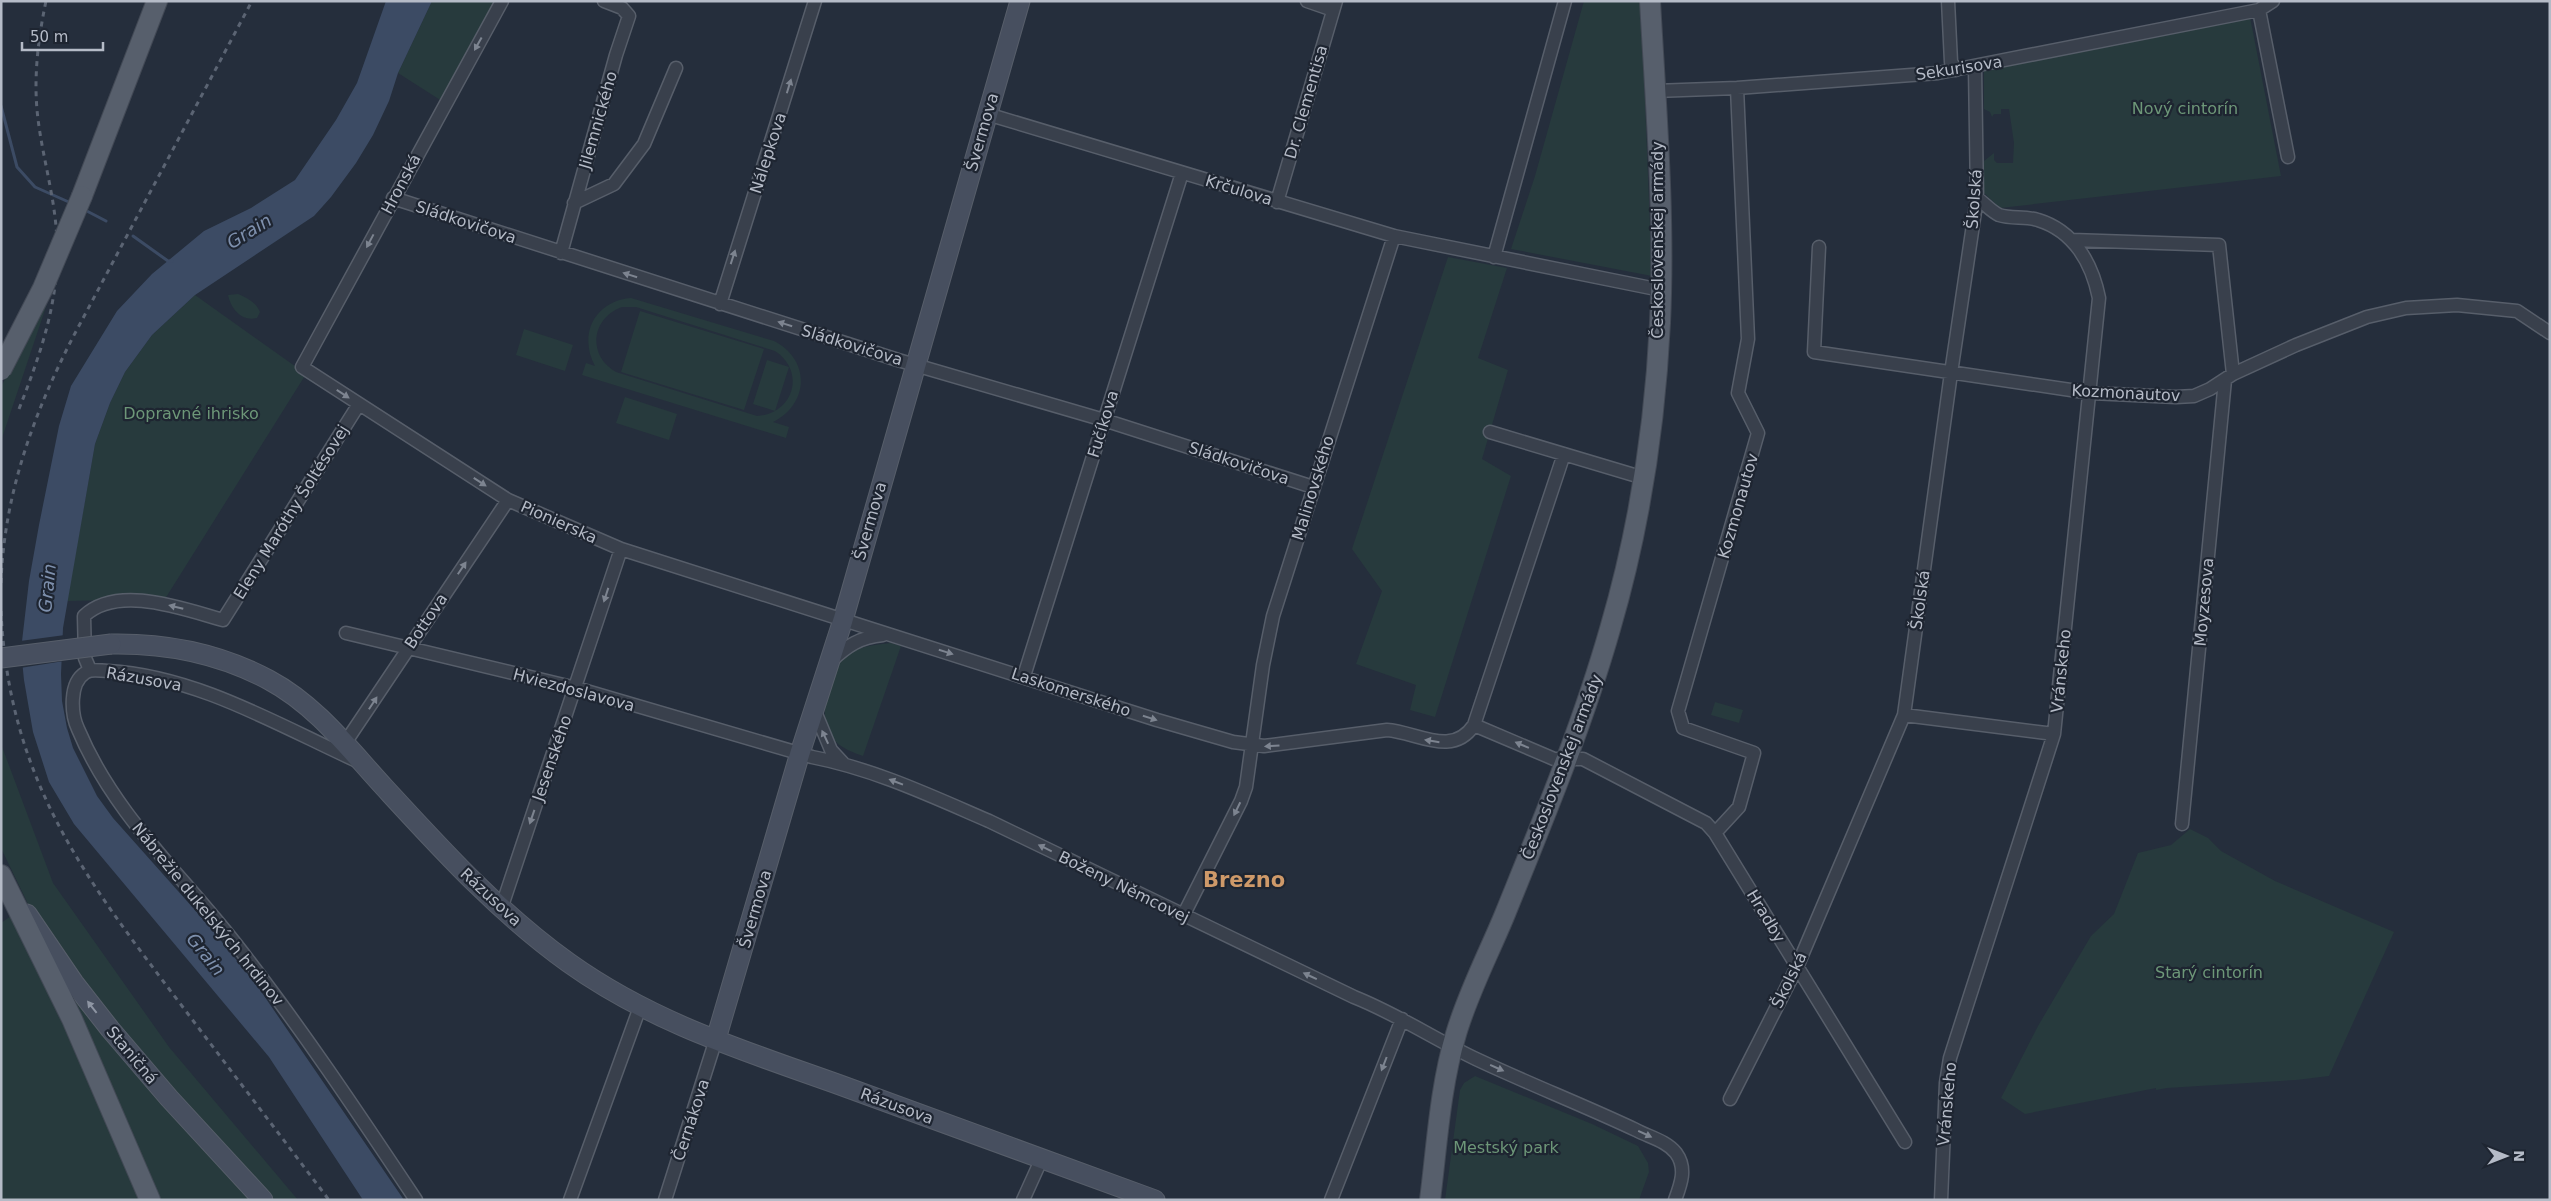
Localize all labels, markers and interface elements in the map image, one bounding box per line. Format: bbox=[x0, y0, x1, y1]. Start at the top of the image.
scale bar bbox=[22, 20, 104, 52]
text: 50 m bbox=[30, 28, 68, 46]
one-way arrow bbox=[474, 36, 482, 51]
street label: Dr. Clementisa bbox=[1281, 43, 1331, 161]
street label: Sekurisova bbox=[1914, 52, 2004, 84]
street label: Jilemnického bbox=[575, 69, 621, 172]
one-way arrow bbox=[786, 78, 793, 93]
street label: Švermova bbox=[962, 91, 1002, 173]
park label: Nový cintorín bbox=[2132, 99, 2238, 118]
street label: Nálepkova bbox=[746, 110, 790, 196]
street label: Československej armády bbox=[1648, 141, 1667, 339]
street label: Hronská bbox=[377, 151, 425, 217]
street label: Školská bbox=[1962, 168, 1986, 230]
street label: Krčulova bbox=[1203, 171, 1275, 209]
street label: Sládkovičova bbox=[413, 197, 519, 247]
water label: Grain bbox=[223, 209, 275, 253]
one-way arrow bbox=[366, 234, 374, 248]
one-way arrow bbox=[730, 249, 738, 264]
one-way arrow bbox=[622, 271, 637, 279]
one-way arrow bbox=[777, 320, 792, 327]
street label: Sládkovičova bbox=[799, 321, 905, 369]
street label: Kozmonautov bbox=[2071, 381, 2181, 405]
street label: Fučíkova bbox=[1084, 388, 1122, 460]
one-way arrow bbox=[336, 389, 349, 398]
park label: Dopravné ihrisko bbox=[123, 404, 259, 423]
street label: Eleny Maróthy Šoltésovej bbox=[229, 421, 353, 603]
street label: Malinovského bbox=[1288, 433, 1338, 543]
street label: Sládkovičova bbox=[1186, 438, 1292, 488]
street label: Kozmonautov bbox=[1714, 451, 1762, 561]
one-way arrow bbox=[473, 477, 486, 486]
street label: Švermova bbox=[850, 480, 890, 562]
street label: Pionierska bbox=[518, 497, 600, 547]
street label: Moyzesova bbox=[2191, 557, 2217, 647]
one-way arrow bbox=[458, 561, 467, 574]
water label: Grain bbox=[34, 563, 60, 613]
street label: Školská bbox=[1906, 569, 1934, 631]
one-way arrow bbox=[602, 588, 609, 603]
street label: Bottova bbox=[401, 590, 451, 652]
one-way arrow bbox=[168, 603, 183, 611]
street label: Vránskeho bbox=[2047, 628, 2075, 714]
one-way arrow bbox=[938, 648, 953, 656]
street label: Rázusova bbox=[105, 663, 183, 695]
street label: Laskomerského bbox=[1009, 664, 1133, 720]
street label: Hviezdoslavova bbox=[511, 665, 637, 715]
street label: Československej armády bbox=[1518, 671, 1606, 863]
one-way arrow bbox=[368, 696, 377, 710]
street label: Jesenského bbox=[528, 713, 576, 804]
one-way arrow bbox=[1143, 715, 1158, 722]
one-way arrow bbox=[820, 730, 829, 745]
one-way arrow bbox=[1424, 736, 1440, 744]
one-way arrow bbox=[1515, 741, 1529, 749]
one-way arrow bbox=[1264, 742, 1280, 750]
one-way arrow bbox=[889, 778, 904, 786]
one-way arrow bbox=[1233, 802, 1241, 816]
one-way arrow bbox=[528, 810, 535, 825]
street label: Nábrežie dukelských hrdinov bbox=[128, 819, 288, 1009]
one-way arrow bbox=[1038, 844, 1052, 852]
street label: Boženy Němcovej bbox=[1055, 847, 1193, 927]
street label: Rázusova bbox=[457, 864, 525, 930]
street label: Švermova bbox=[735, 868, 775, 950]
district label: Brezno bbox=[1203, 868, 1285, 892]
street label: Hradby bbox=[1743, 886, 1789, 946]
water label: Grain bbox=[182, 928, 230, 980]
street label: Školská bbox=[1767, 949, 1811, 1011]
park label: Starý cintorín bbox=[2155, 963, 2263, 982]
one-way arrow bbox=[1302, 972, 1317, 981]
one-way arrow bbox=[87, 1000, 98, 1013]
street label: Staničná bbox=[102, 1022, 162, 1088]
one-way arrow bbox=[1380, 1057, 1387, 1072]
street label: Vránskeho bbox=[1934, 1061, 1960, 1147]
one-way arrow bbox=[1490, 1064, 1504, 1072]
street label: Černákova bbox=[669, 1077, 713, 1163]
street label: Rázusova bbox=[858, 1084, 936, 1128]
one-way arrow bbox=[1638, 1131, 1652, 1139]
north arrow bbox=[2481, 1131, 2531, 1181]
park label: Mestský park bbox=[1453, 1138, 1560, 1157]
text: N bbox=[2511, 1150, 2527, 1162]

